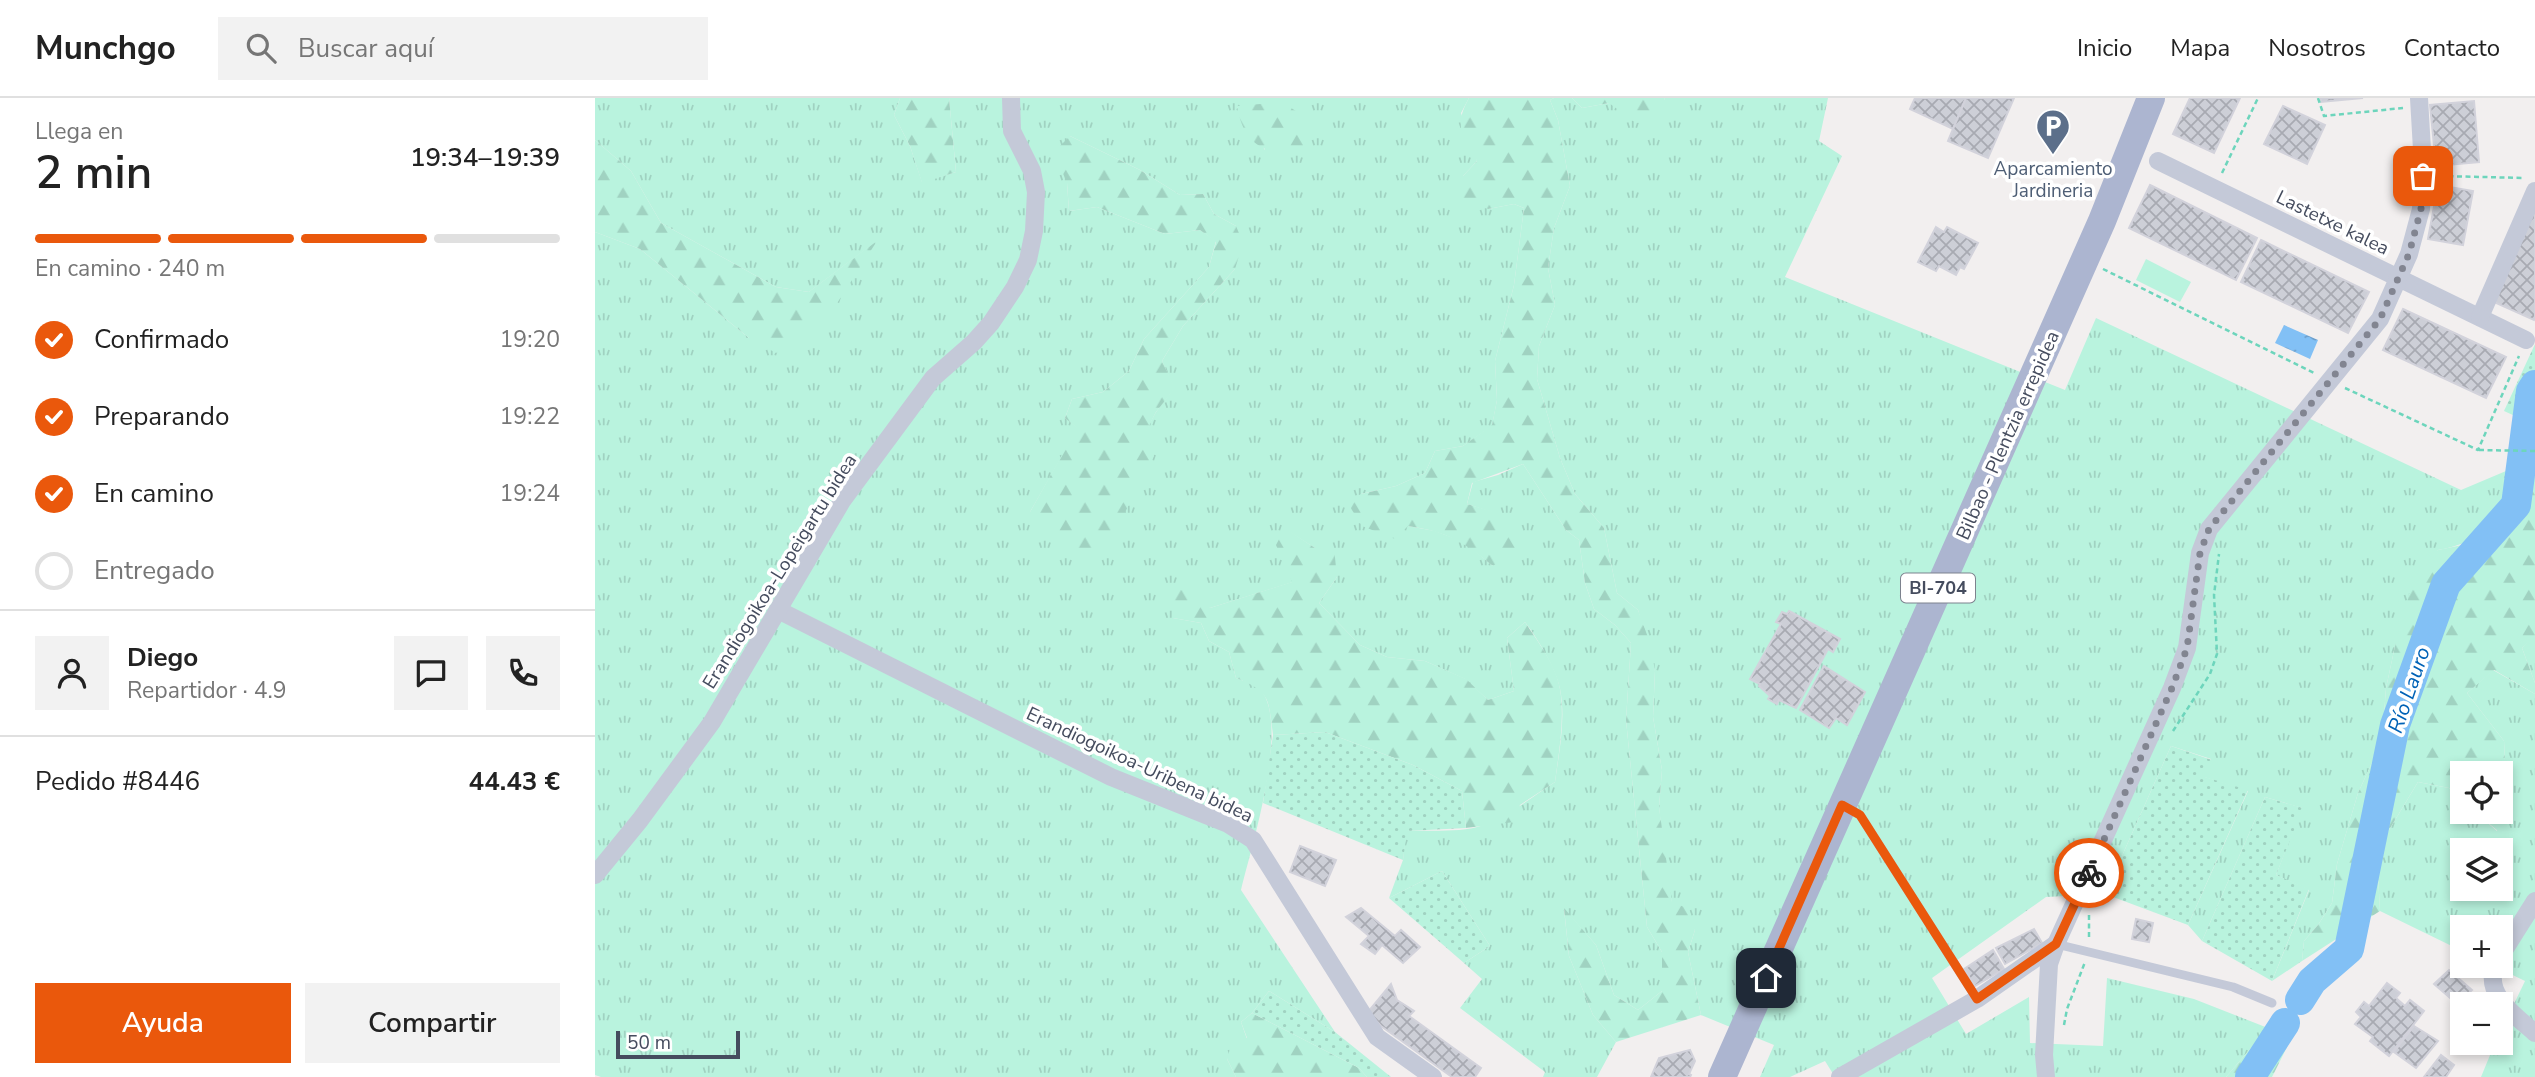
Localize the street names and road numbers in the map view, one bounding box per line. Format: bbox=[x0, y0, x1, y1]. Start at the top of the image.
street label: Lastetxe kalea bbox=[2272, 184, 2393, 262]
street label: Bilbao - Plentzia errepidea bbox=[1950, 327, 2066, 544]
street label: Erandiogoikoa-Lopeigartu bidea bbox=[697, 449, 863, 694]
road number: BI-704 bbox=[1901, 574, 1975, 602]
street label: Erandiogoikoa-Uribena bidea bbox=[1022, 701, 1257, 829]

